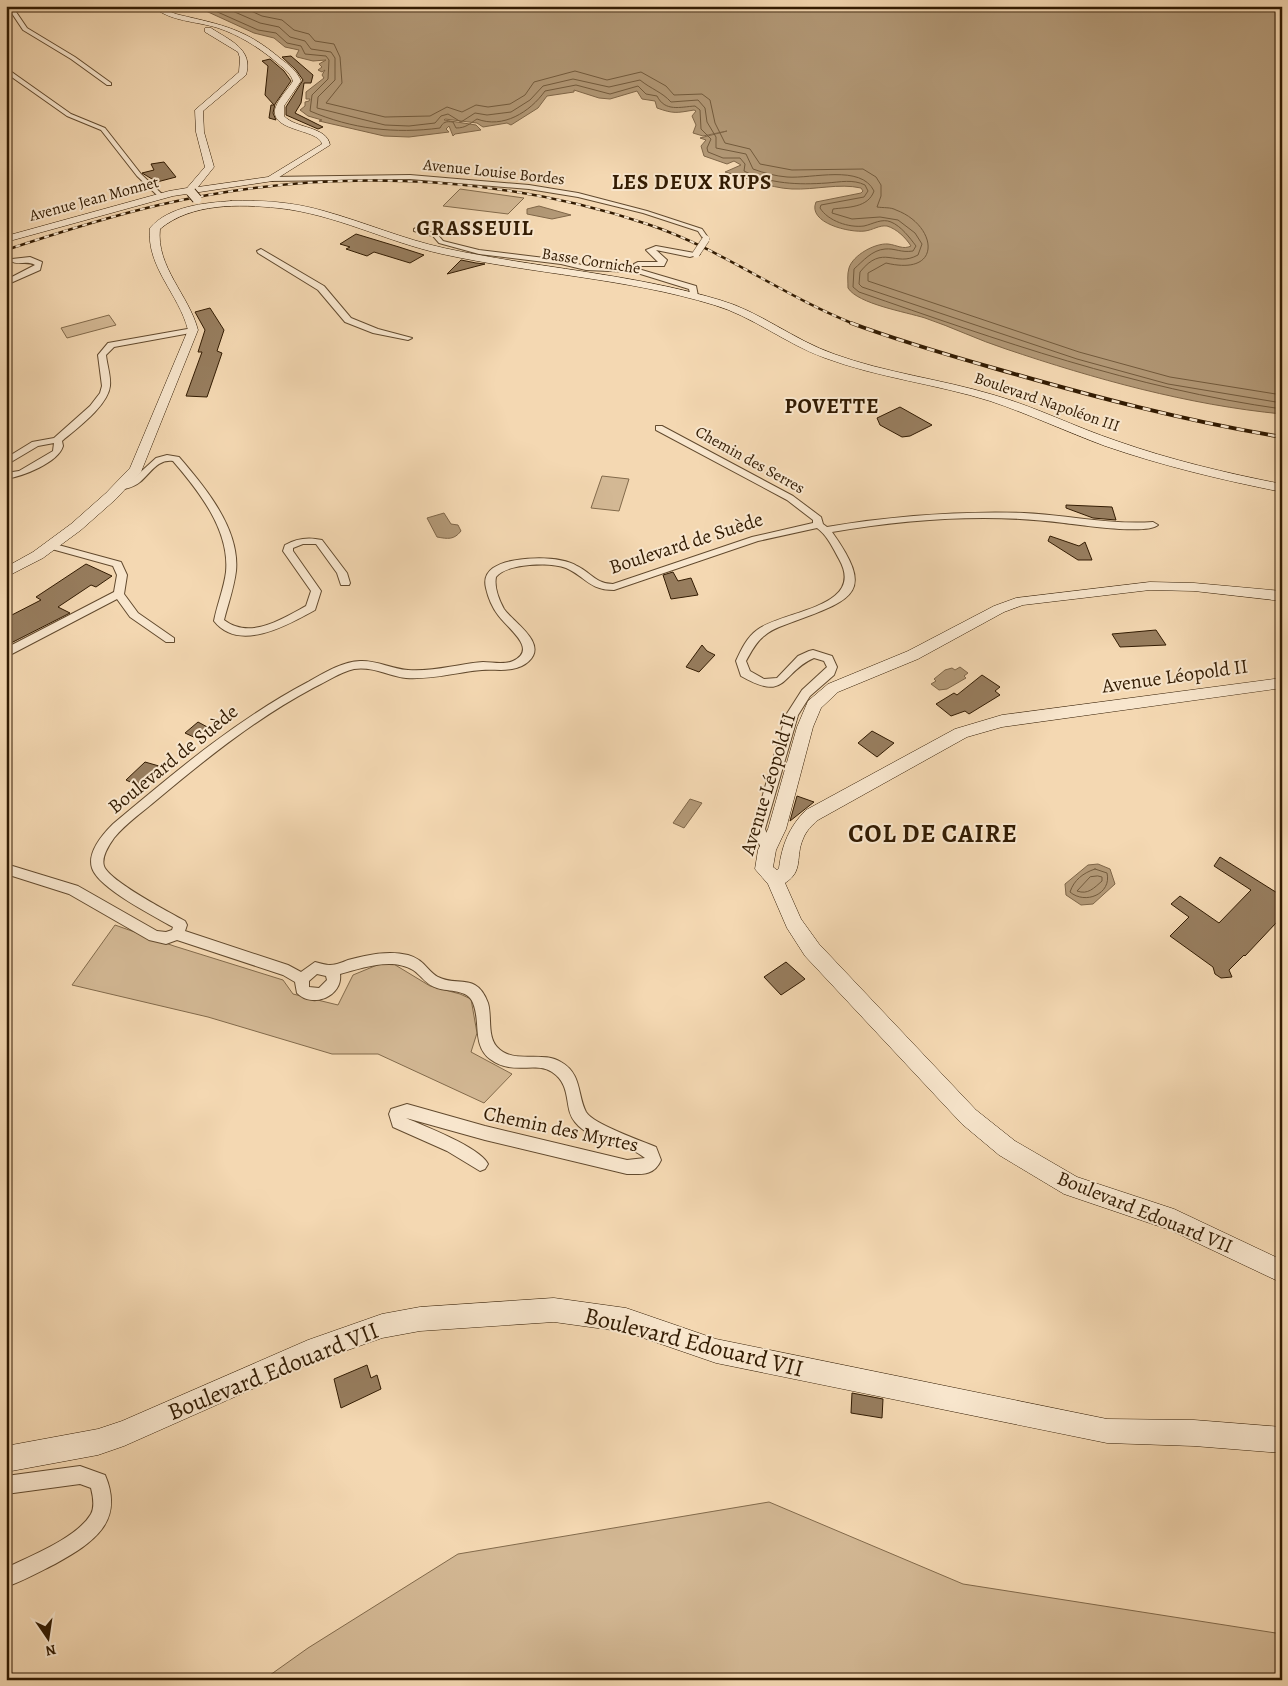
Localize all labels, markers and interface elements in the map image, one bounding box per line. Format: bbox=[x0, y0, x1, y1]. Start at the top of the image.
street label: Avenue Louise Bordes bbox=[421, 154, 566, 190]
district label: LES DEUX RUPS bbox=[612, 168, 772, 196]
street label: Avenue Jean Monnet bbox=[26, 171, 161, 227]
district label: GRASSEUIL bbox=[416, 214, 534, 242]
street label: Basse Corniche bbox=[540, 242, 642, 280]
street label: Boulevard Napoléon III bbox=[971, 367, 1123, 437]
district label: POVETTE bbox=[785, 392, 880, 420]
street label: Chemin des Serres bbox=[691, 421, 809, 499]
street label: Boulevard de Suède bbox=[606, 505, 766, 581]
street label: Avenue Léopold II bbox=[1099, 652, 1250, 700]
street label: Boulevard de Suède bbox=[102, 698, 244, 820]
street label: Avenue Léopold II bbox=[733, 710, 802, 859]
district label: COL DE CAIRE bbox=[848, 817, 1018, 851]
street label: Chemin des Myrtes bbox=[481, 1099, 641, 1159]
street label: Boulevard Edouard VII bbox=[1053, 1164, 1237, 1260]
street label: Boulevard Edouard VII bbox=[581, 1299, 807, 1385]
street label: Boulevard Edouard VII bbox=[163, 1314, 383, 1428]
north arrow bbox=[22, 1614, 72, 1664]
text: N bbox=[44, 1640, 58, 1661]

